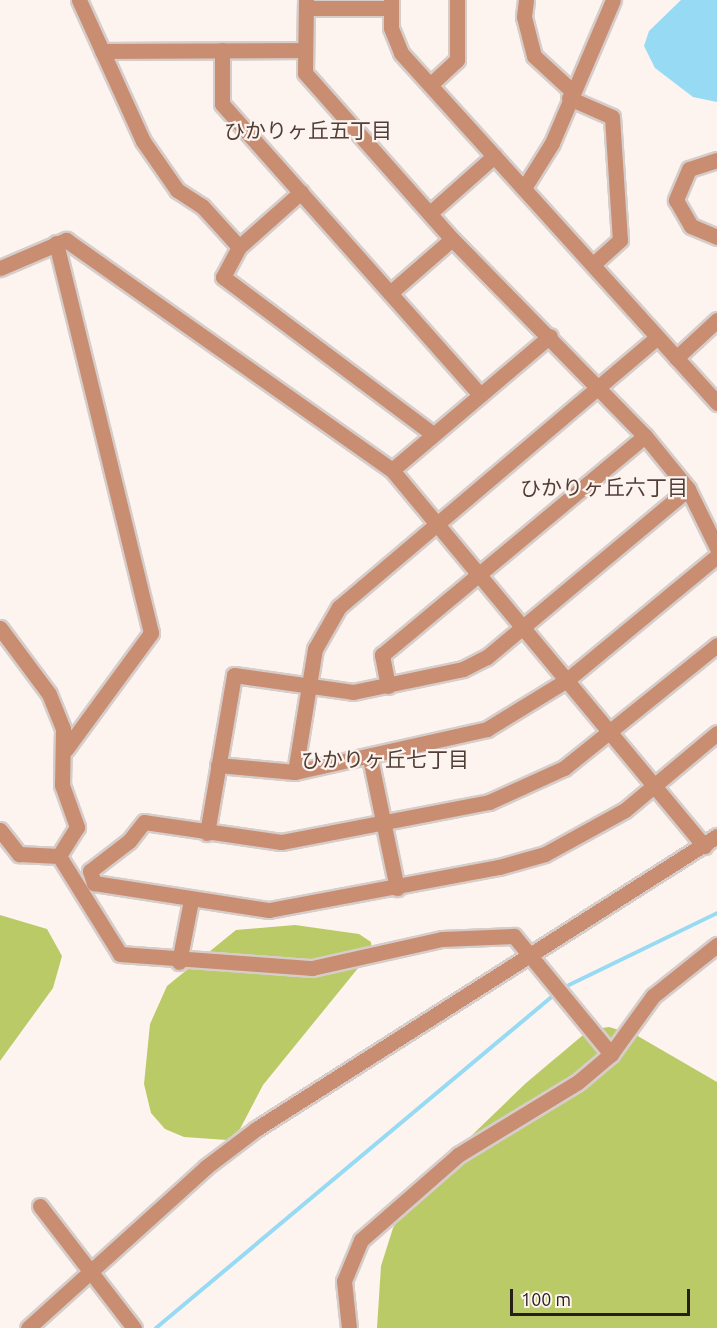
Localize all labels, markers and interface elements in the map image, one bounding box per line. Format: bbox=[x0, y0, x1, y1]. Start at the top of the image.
district label: ひかりヶ丘五丁目 bbox=[224, 117, 392, 143]
district label: ひかりヶ丘六丁目 bbox=[520, 474, 688, 500]
district label: ひかりヶ丘七丁目 bbox=[301, 746, 469, 772]
scale bar bbox=[513, 1277, 693, 1315]
text: 100 m bbox=[521, 1289, 571, 1309]

